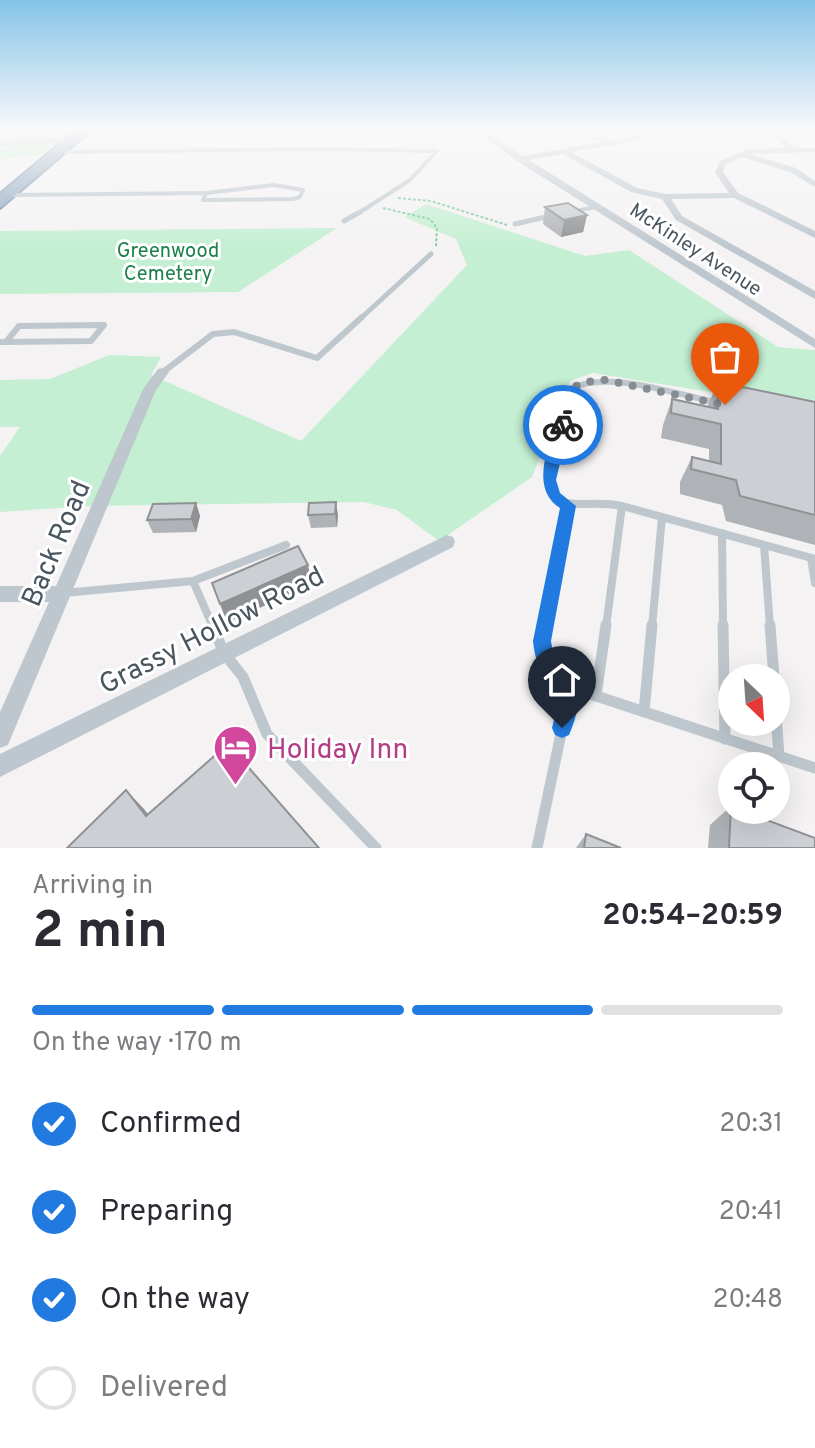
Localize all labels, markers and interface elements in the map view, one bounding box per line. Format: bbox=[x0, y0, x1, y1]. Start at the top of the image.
street label: McKinley Avenue bbox=[624, 198, 766, 303]
park label: Greenwood Cemetery bbox=[117, 239, 219, 288]
pin bbox=[691, 323, 759, 405]
icon: bag bbox=[703, 335, 747, 379]
courier bbox=[523, 385, 603, 465]
icon: bike bbox=[541, 403, 585, 447]
street label: Back Road bbox=[15, 475, 101, 613]
street label: Grassy Hollow Road bbox=[94, 559, 331, 704]
pin bbox=[528, 646, 596, 728]
icon: home bbox=[540, 658, 584, 702]
north arrow bbox=[718, 664, 790, 736]
map controls bbox=[718, 664, 790, 824]
hotel icon: Holiday Inn bbox=[212, 724, 260, 787]
place label: Holiday Inn bbox=[267, 733, 408, 769]
button: locate bbox=[718, 752, 790, 824]
text: Arriving in bbox=[32, 870, 153, 903]
text: 20:54–20:59 bbox=[602, 898, 783, 935]
text: 2 min bbox=[32, 900, 168, 966]
text: On the way · 170 m bbox=[32, 1027, 241, 1060]
icon: check bbox=[32, 1102, 76, 1146]
text: Confirmed bbox=[100, 1106, 242, 1143]
text: 20:31 bbox=[719, 1108, 783, 1141]
icon: check bbox=[32, 1190, 76, 1234]
text: Preparing bbox=[100, 1194, 233, 1231]
text: 20:41 bbox=[719, 1196, 783, 1229]
icon: check bbox=[32, 1278, 76, 1322]
text: On the way bbox=[100, 1282, 250, 1319]
text: 20:48 bbox=[713, 1284, 783, 1317]
text: Delivered bbox=[100, 1370, 228, 1407]

